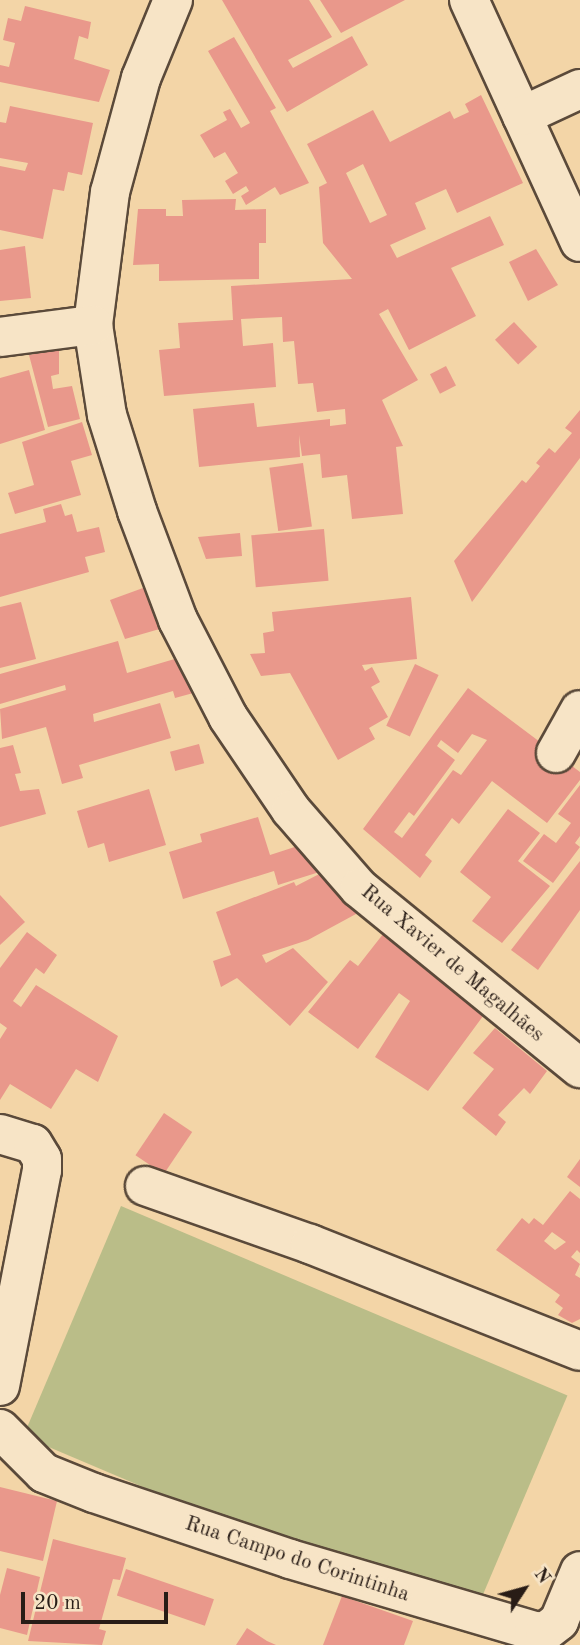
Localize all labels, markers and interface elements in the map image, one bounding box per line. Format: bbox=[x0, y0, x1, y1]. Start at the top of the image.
street label: Rua Xavier de Magalhães bbox=[355, 880, 549, 1048]
street label: Rua Campo do Corintinha bbox=[182, 1512, 412, 1608]
north arrow bbox=[489, 1554, 559, 1624]
text: N bbox=[529, 1565, 553, 1588]
scale bar bbox=[24, 1578, 172, 1622]
text: 20 m bbox=[34, 1593, 81, 1614]

